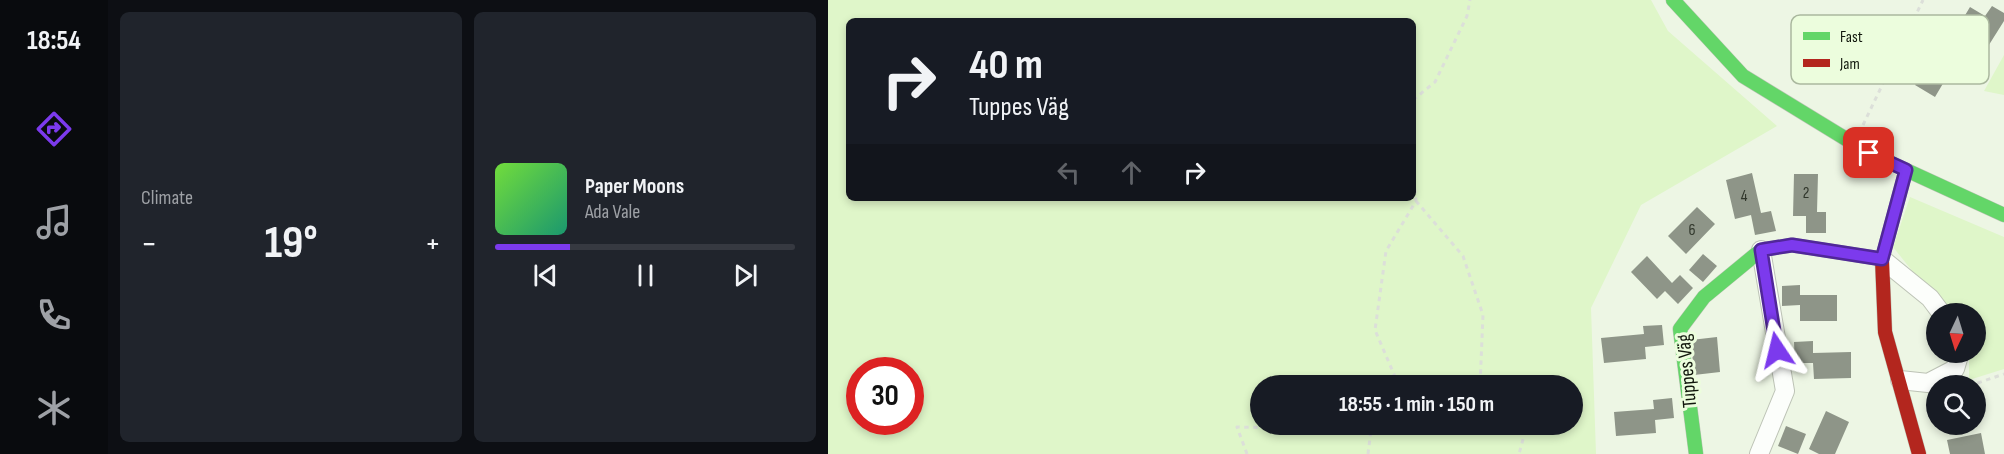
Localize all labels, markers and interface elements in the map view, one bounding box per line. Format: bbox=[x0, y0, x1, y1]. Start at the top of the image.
legend bbox=[1791, 15, 1989, 84]
text: 18:54 bbox=[27, 25, 81, 57]
text: Fast bbox=[1840, 28, 1863, 47]
text: 40 m bbox=[969, 40, 1043, 91]
icon: right bbox=[870, 42, 948, 120]
text: Jam bbox=[1839, 55, 1860, 74]
text: Tuppes Väg bbox=[969, 91, 1069, 123]
icon: directions bbox=[33, 108, 75, 150]
pin bbox=[1843, 127, 1894, 178]
icon: arrive bbox=[1852, 136, 1885, 169]
icon: left bbox=[1052, 156, 1085, 189]
icon: ahead bbox=[1115, 156, 1148, 189]
icon: right bbox=[1178, 156, 1211, 189]
text: Paper Moons bbox=[585, 173, 684, 200]
house number: 2 bbox=[1803, 184, 1809, 203]
text: Climate bbox=[141, 186, 193, 210]
house number: 4 bbox=[1741, 187, 1748, 206]
text: Ada Vale bbox=[585, 200, 640, 224]
icon: music bbox=[33, 201, 75, 243]
text: 19° bbox=[264, 216, 318, 271]
house number: 6 bbox=[1688, 221, 1696, 240]
text: − bbox=[141, 224, 157, 264]
text: + bbox=[425, 224, 441, 264]
icon: previous bbox=[529, 259, 562, 292]
icon: pause bbox=[629, 259, 662, 292]
icon: next bbox=[729, 259, 762, 292]
icon: phone bbox=[33, 294, 75, 336]
north arrow bbox=[1926, 303, 1986, 363]
map controls bbox=[1926, 303, 1986, 435]
position arrow bbox=[1745, 318, 1809, 382]
street label: Tuppes Väg bbox=[1672, 333, 1702, 409]
speed limit sign: 30 bbox=[846, 357, 924, 435]
button: search bbox=[1926, 375, 1986, 435]
icon: climate bbox=[33, 387, 75, 429]
text: 18:55 · 1 min · 150 m bbox=[1339, 391, 1494, 418]

